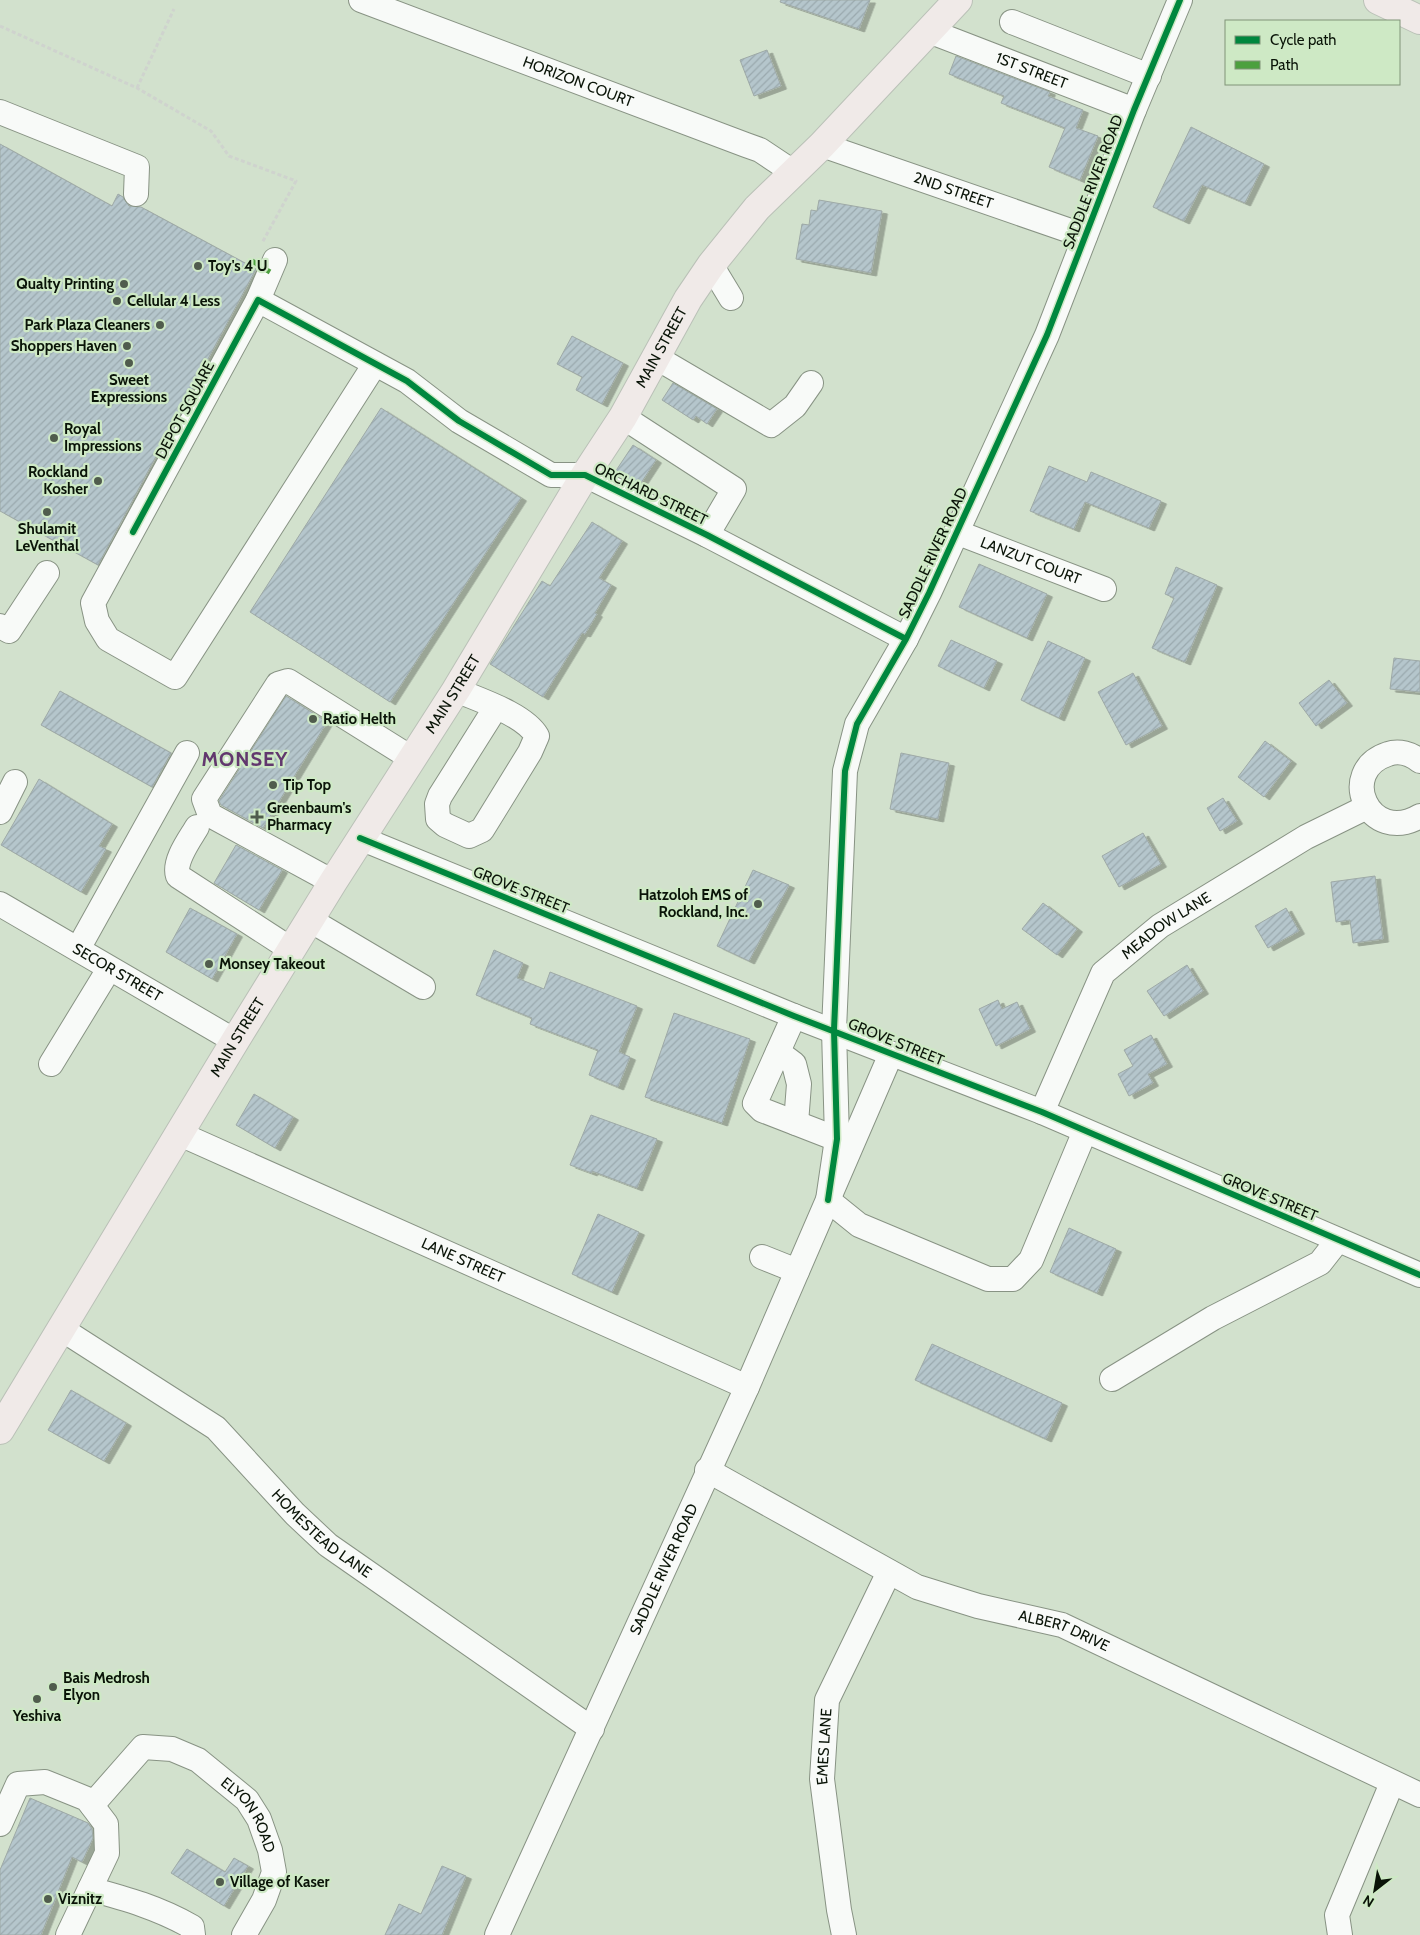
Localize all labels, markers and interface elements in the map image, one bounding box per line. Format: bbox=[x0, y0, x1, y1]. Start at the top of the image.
legend bbox=[1225, 20, 1400, 85]
text: Cycle path bbox=[1270, 31, 1336, 49]
street label: 1ST STREET bbox=[993, 49, 1070, 93]
street label: HORIZON COURT bbox=[520, 53, 636, 111]
text: Path bbox=[1270, 56, 1299, 74]
street label: SADDLE RIVER ROAD bbox=[1059, 112, 1127, 252]
street label: 2ND STREET bbox=[911, 168, 996, 213]
place label: Toy's 4 U bbox=[208, 257, 267, 275]
marker: Toy's 4 U bbox=[192, 260, 204, 272]
place label: Qualty Printing bbox=[16, 275, 114, 293]
marker: Qualty Printing bbox=[118, 278, 130, 290]
place label: Cellular 4 Less bbox=[127, 292, 220, 310]
marker: Cellular 4 Less bbox=[111, 295, 123, 307]
street label: MAIN STREET bbox=[632, 304, 691, 391]
place label: Park Plaza Cleaners bbox=[24, 316, 150, 334]
marker: Park Plaza Cleaners bbox=[154, 319, 166, 331]
place label: Shoppers Haven bbox=[11, 337, 117, 355]
marker: Shoppers Haven bbox=[121, 340, 133, 352]
marker: Sweet Expressions bbox=[123, 357, 135, 369]
street label: DEPOT SQUARE bbox=[152, 358, 218, 462]
place label: Sweet Expressions bbox=[91, 371, 167, 406]
place label: Royal Impressions bbox=[64, 420, 142, 455]
marker: Royal Impressions bbox=[48, 432, 60, 444]
street label: ORCHARD STREET bbox=[592, 459, 710, 529]
place label: Rockland Kosher bbox=[28, 463, 88, 498]
marker: Rockland Kosher bbox=[92, 475, 104, 487]
street label: SADDLE RIVER ROAD bbox=[895, 485, 971, 621]
marker: Shulamit LeVenthal bbox=[41, 506, 53, 518]
place label: Shulamit LeVenthal bbox=[15, 520, 79, 555]
street label: LANZUT COURT bbox=[978, 533, 1083, 588]
street label: MAIN STREET bbox=[421, 651, 484, 737]
place label: Ratio Helth bbox=[323, 710, 396, 728]
marker: Ratio Helth bbox=[307, 713, 319, 725]
district label: MONSEY bbox=[202, 747, 288, 771]
place label: Tip Top bbox=[283, 776, 332, 794]
marker: Tip Top bbox=[267, 779, 279, 791]
place label: Greenbaum's Pharmacy bbox=[267, 799, 351, 834]
marker: Greenbaum's Pharmacy bbox=[251, 811, 263, 823]
street label: GROVE STREET bbox=[470, 863, 572, 917]
place label: Hatzoloh EMS of Rockland, Inc. bbox=[638, 886, 748, 921]
street label: MEADOW LANE bbox=[1118, 888, 1214, 963]
marker: Hatzoloh EMS of Rockland, Inc. bbox=[752, 898, 764, 910]
street label: SECOR STREET bbox=[70, 939, 165, 1006]
place label: Monsey Takeout bbox=[219, 955, 325, 973]
marker: Monsey Takeout bbox=[203, 958, 215, 970]
street label: MAIN STREET bbox=[206, 994, 269, 1080]
street label: GROVE STREET bbox=[845, 1015, 947, 1069]
street label: GROVE STREET bbox=[1220, 1169, 1320, 1225]
street label: LANE STREET bbox=[419, 1234, 508, 1287]
street label: HOMESTEAD LANE bbox=[268, 1485, 375, 1582]
street label: SADDLE RIVER ROAD bbox=[626, 1501, 702, 1638]
street label: ALBERT DRIVE bbox=[1017, 1606, 1112, 1655]
place label: Bais Medrosh Elyon bbox=[63, 1669, 150, 1704]
marker: Bais Medrosh Elyon bbox=[47, 1681, 59, 1693]
marker: Yeshiva bbox=[31, 1693, 43, 1705]
place label: Yeshiva bbox=[12, 1707, 62, 1725]
street label: EMES LANE bbox=[813, 1708, 835, 1786]
street label: ELYON ROAD bbox=[217, 1773, 279, 1855]
north arrow bbox=[1350, 1865, 1400, 1915]
place label: Village of Kaser bbox=[230, 1873, 330, 1891]
marker: Village of Kaser bbox=[214, 1876, 226, 1888]
place label: Viznitz bbox=[58, 1890, 102, 1908]
text: N bbox=[1359, 1891, 1377, 1911]
marker: Viznitz bbox=[42, 1893, 54, 1905]

